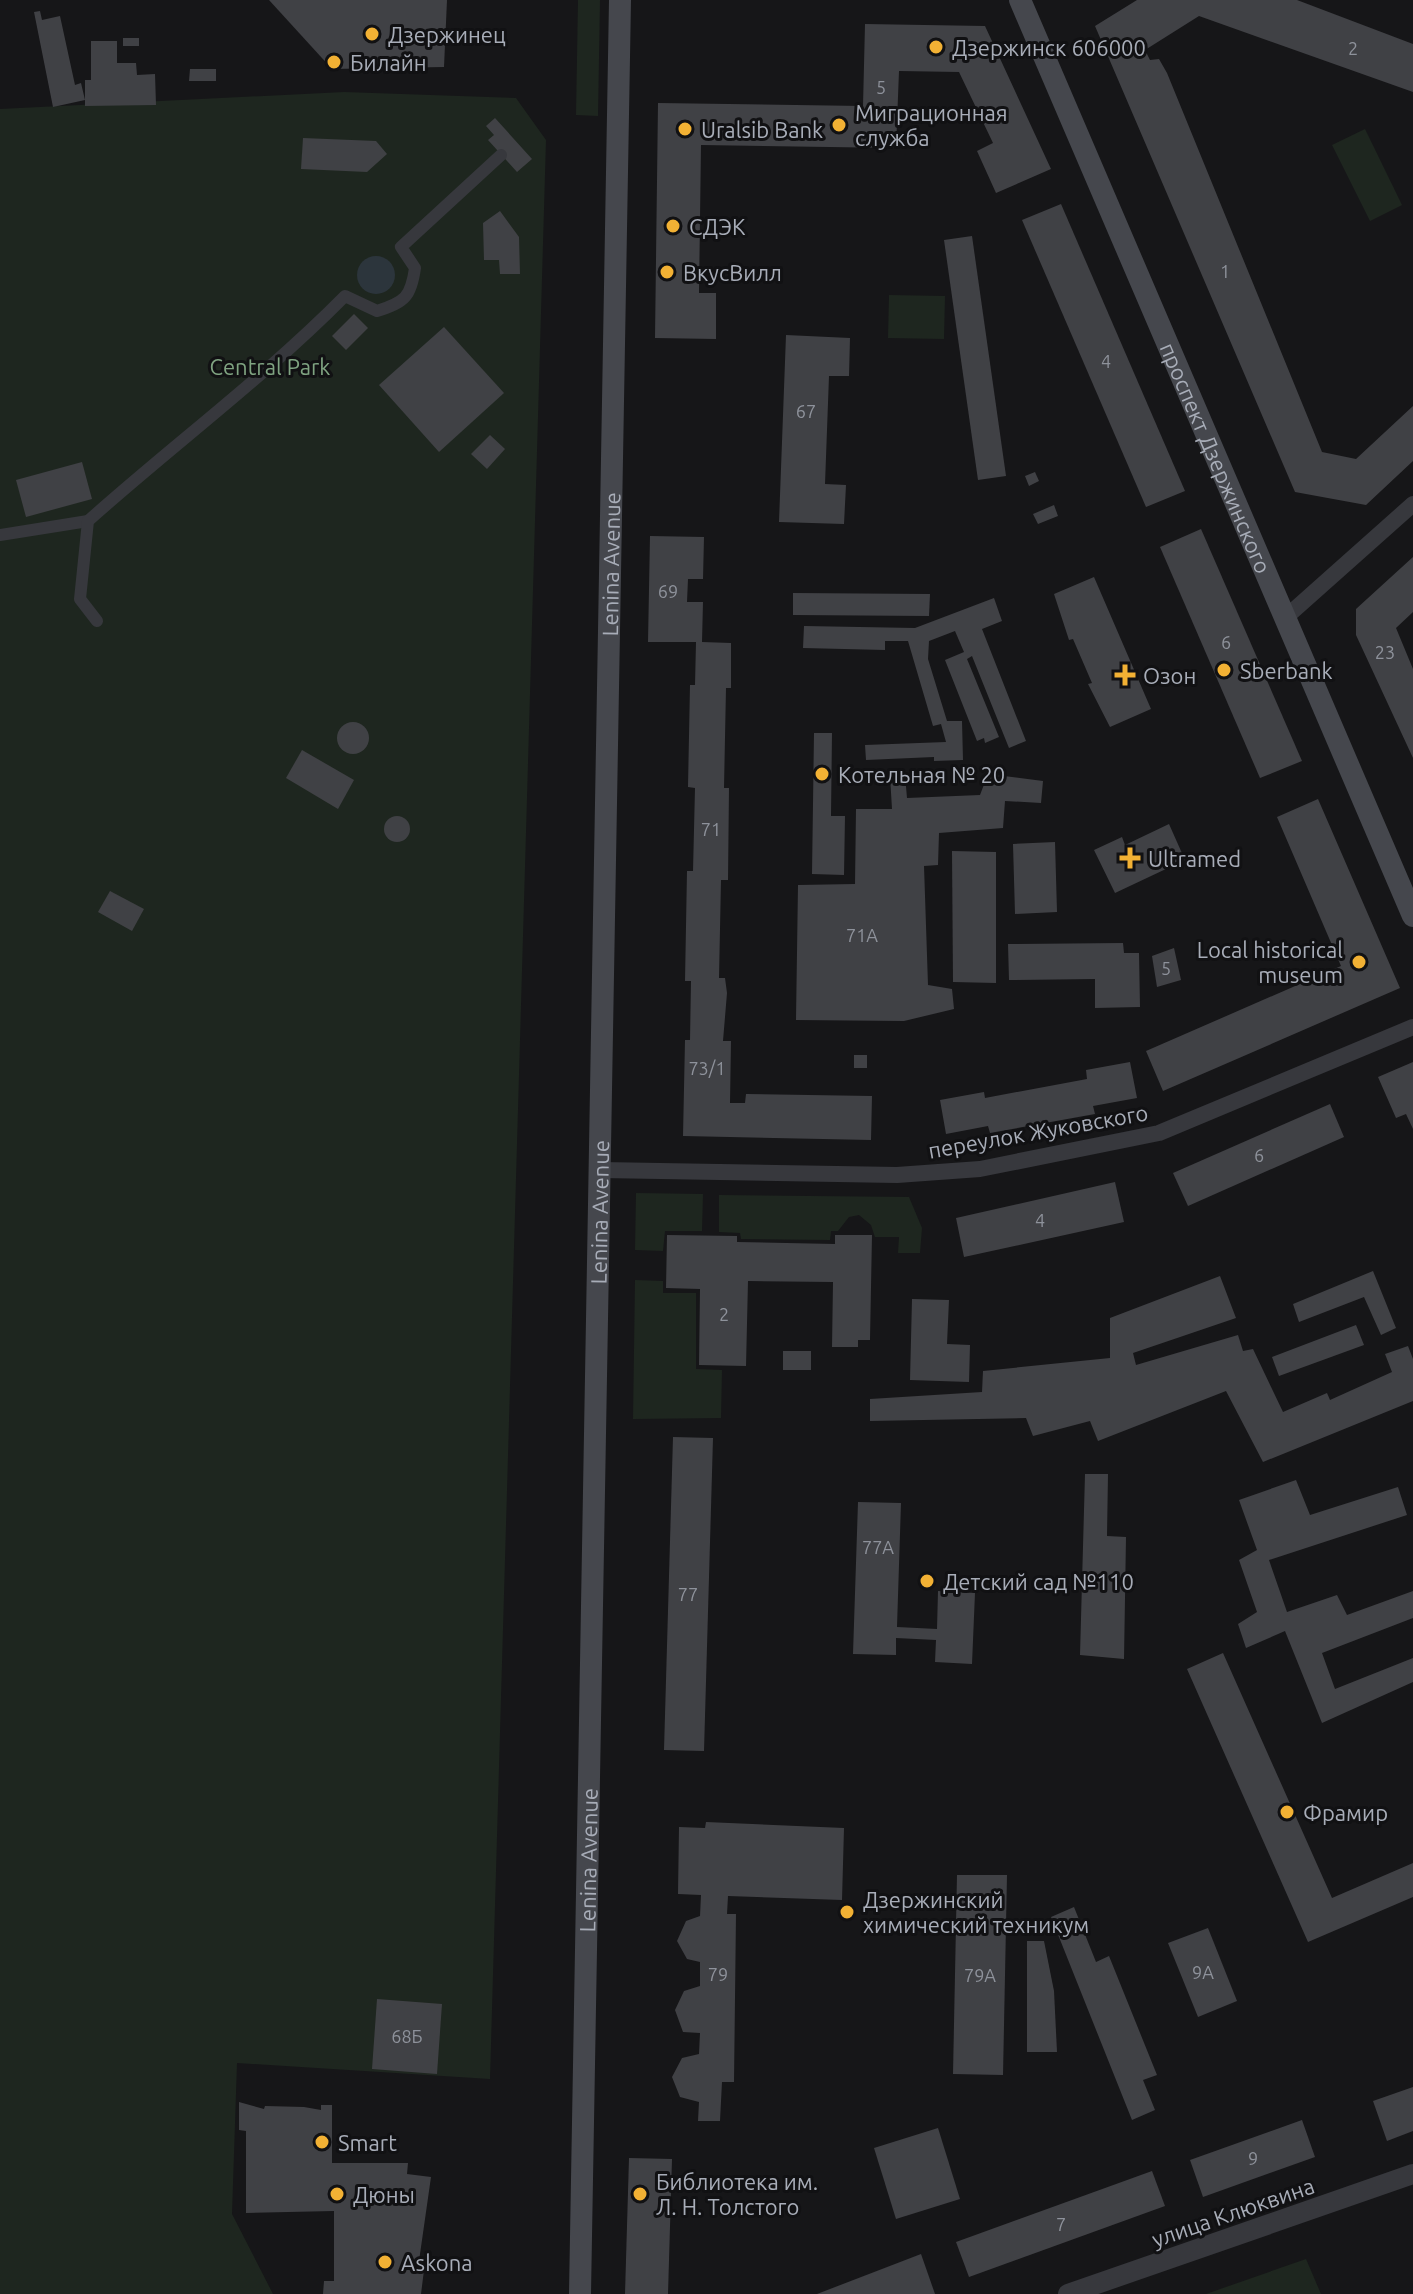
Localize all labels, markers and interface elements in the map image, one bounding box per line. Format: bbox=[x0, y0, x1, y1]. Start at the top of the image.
place label: Дзержинец bbox=[388, 22, 506, 47]
marker: Дзержинец bbox=[363, 25, 381, 43]
place label: Дзержинск 606000 bbox=[952, 35, 1146, 60]
marker: Дзержинск 606000 bbox=[927, 38, 945, 56]
house number: 2 bbox=[1348, 38, 1358, 58]
place label: Билайн bbox=[350, 50, 427, 75]
marker: Билайн bbox=[325, 53, 343, 71]
house number: 5 bbox=[876, 77, 886, 97]
place label: Миграционная служба bbox=[855, 100, 1008, 150]
marker: Миграционная служба bbox=[830, 116, 848, 134]
place label: Uralsib Bank bbox=[701, 117, 823, 142]
marker: Uralsib Bank bbox=[676, 120, 694, 138]
place label: СДЭК bbox=[689, 214, 746, 239]
marker: СДЭК bbox=[664, 217, 682, 235]
place label: ВкусВилл bbox=[683, 260, 782, 285]
house number: 1 bbox=[1220, 261, 1230, 281]
marker: ВкусВилл bbox=[658, 263, 676, 281]
street label: проспект Дзержинского bbox=[1156, 339, 1277, 577]
house number: 4 bbox=[1101, 351, 1111, 371]
park label: Central Park bbox=[210, 354, 330, 379]
house number: 67 bbox=[796, 401, 816, 421]
street label: Lenina Avenue bbox=[596, 492, 624, 637]
house number: 69 bbox=[658, 581, 678, 601]
house number: 6 bbox=[1221, 632, 1231, 652]
house number: 23 bbox=[1375, 642, 1395, 662]
place label: Sberbank bbox=[1240, 658, 1333, 683]
marker: Sberbank bbox=[1215, 661, 1233, 679]
place label: Озон bbox=[1143, 663, 1196, 688]
marker: Озон bbox=[1114, 664, 1136, 686]
place label: Котельная № 20 bbox=[838, 762, 1005, 787]
marker: Котельная № 20 bbox=[813, 765, 831, 783]
house number: 71 bbox=[701, 819, 721, 839]
place label: Ultramed bbox=[1148, 846, 1241, 871]
marker: Ultramed bbox=[1119, 847, 1141, 869]
house number: 71А bbox=[846, 925, 878, 945]
place label: Local historical museum bbox=[1197, 937, 1343, 987]
marker: Local historical museum bbox=[1350, 953, 1368, 971]
house number: 5 bbox=[1161, 958, 1171, 978]
house number: 73/1 bbox=[688, 1058, 726, 1078]
street label: переулок Жуковского bbox=[926, 1099, 1150, 1163]
street label: Lenina Avenue bbox=[585, 1140, 613, 1285]
house number: 6 bbox=[1254, 1145, 1264, 1165]
house number: 4 bbox=[1035, 1210, 1045, 1230]
house number: 2 bbox=[719, 1304, 729, 1324]
house number: 77А bbox=[862, 1537, 894, 1557]
place label: Детский сад №110 bbox=[943, 1569, 1134, 1594]
marker: Детский сад №110 bbox=[918, 1572, 936, 1590]
house number: 77 bbox=[678, 1584, 698, 1604]
street label: Lenina Avenue bbox=[574, 1788, 601, 1932]
place label: Фрамир bbox=[1303, 1800, 1388, 1825]
marker: Фрамир bbox=[1278, 1803, 1296, 1821]
place label: Дзержинский химический техникум bbox=[863, 1887, 1089, 1937]
marker: Дзержинский химический техникум bbox=[838, 1903, 856, 1921]
house number: 9А bbox=[1192, 1962, 1214, 1982]
house number: 79 bbox=[708, 1964, 728, 1984]
house number: 79А bbox=[964, 1965, 996, 1985]
house number: 68Б bbox=[391, 2026, 423, 2046]
place label: Smart bbox=[338, 2130, 397, 2155]
marker: Smart bbox=[313, 2133, 331, 2151]
house number: 9 bbox=[1248, 2148, 1258, 2168]
place label: Библиотека им. Л. Н. Толстого bbox=[656, 2169, 818, 2219]
street label: улица Клюквина bbox=[1148, 2172, 1318, 2252]
place label: Дюны bbox=[353, 2182, 415, 2207]
marker: Дюны bbox=[328, 2185, 346, 2203]
marker: Библиотека им. Л. Н. Толстого bbox=[631, 2185, 649, 2203]
house number: 7 bbox=[1056, 2214, 1066, 2234]
place label: Askona bbox=[401, 2250, 473, 2275]
marker: Askona bbox=[376, 2253, 394, 2271]

